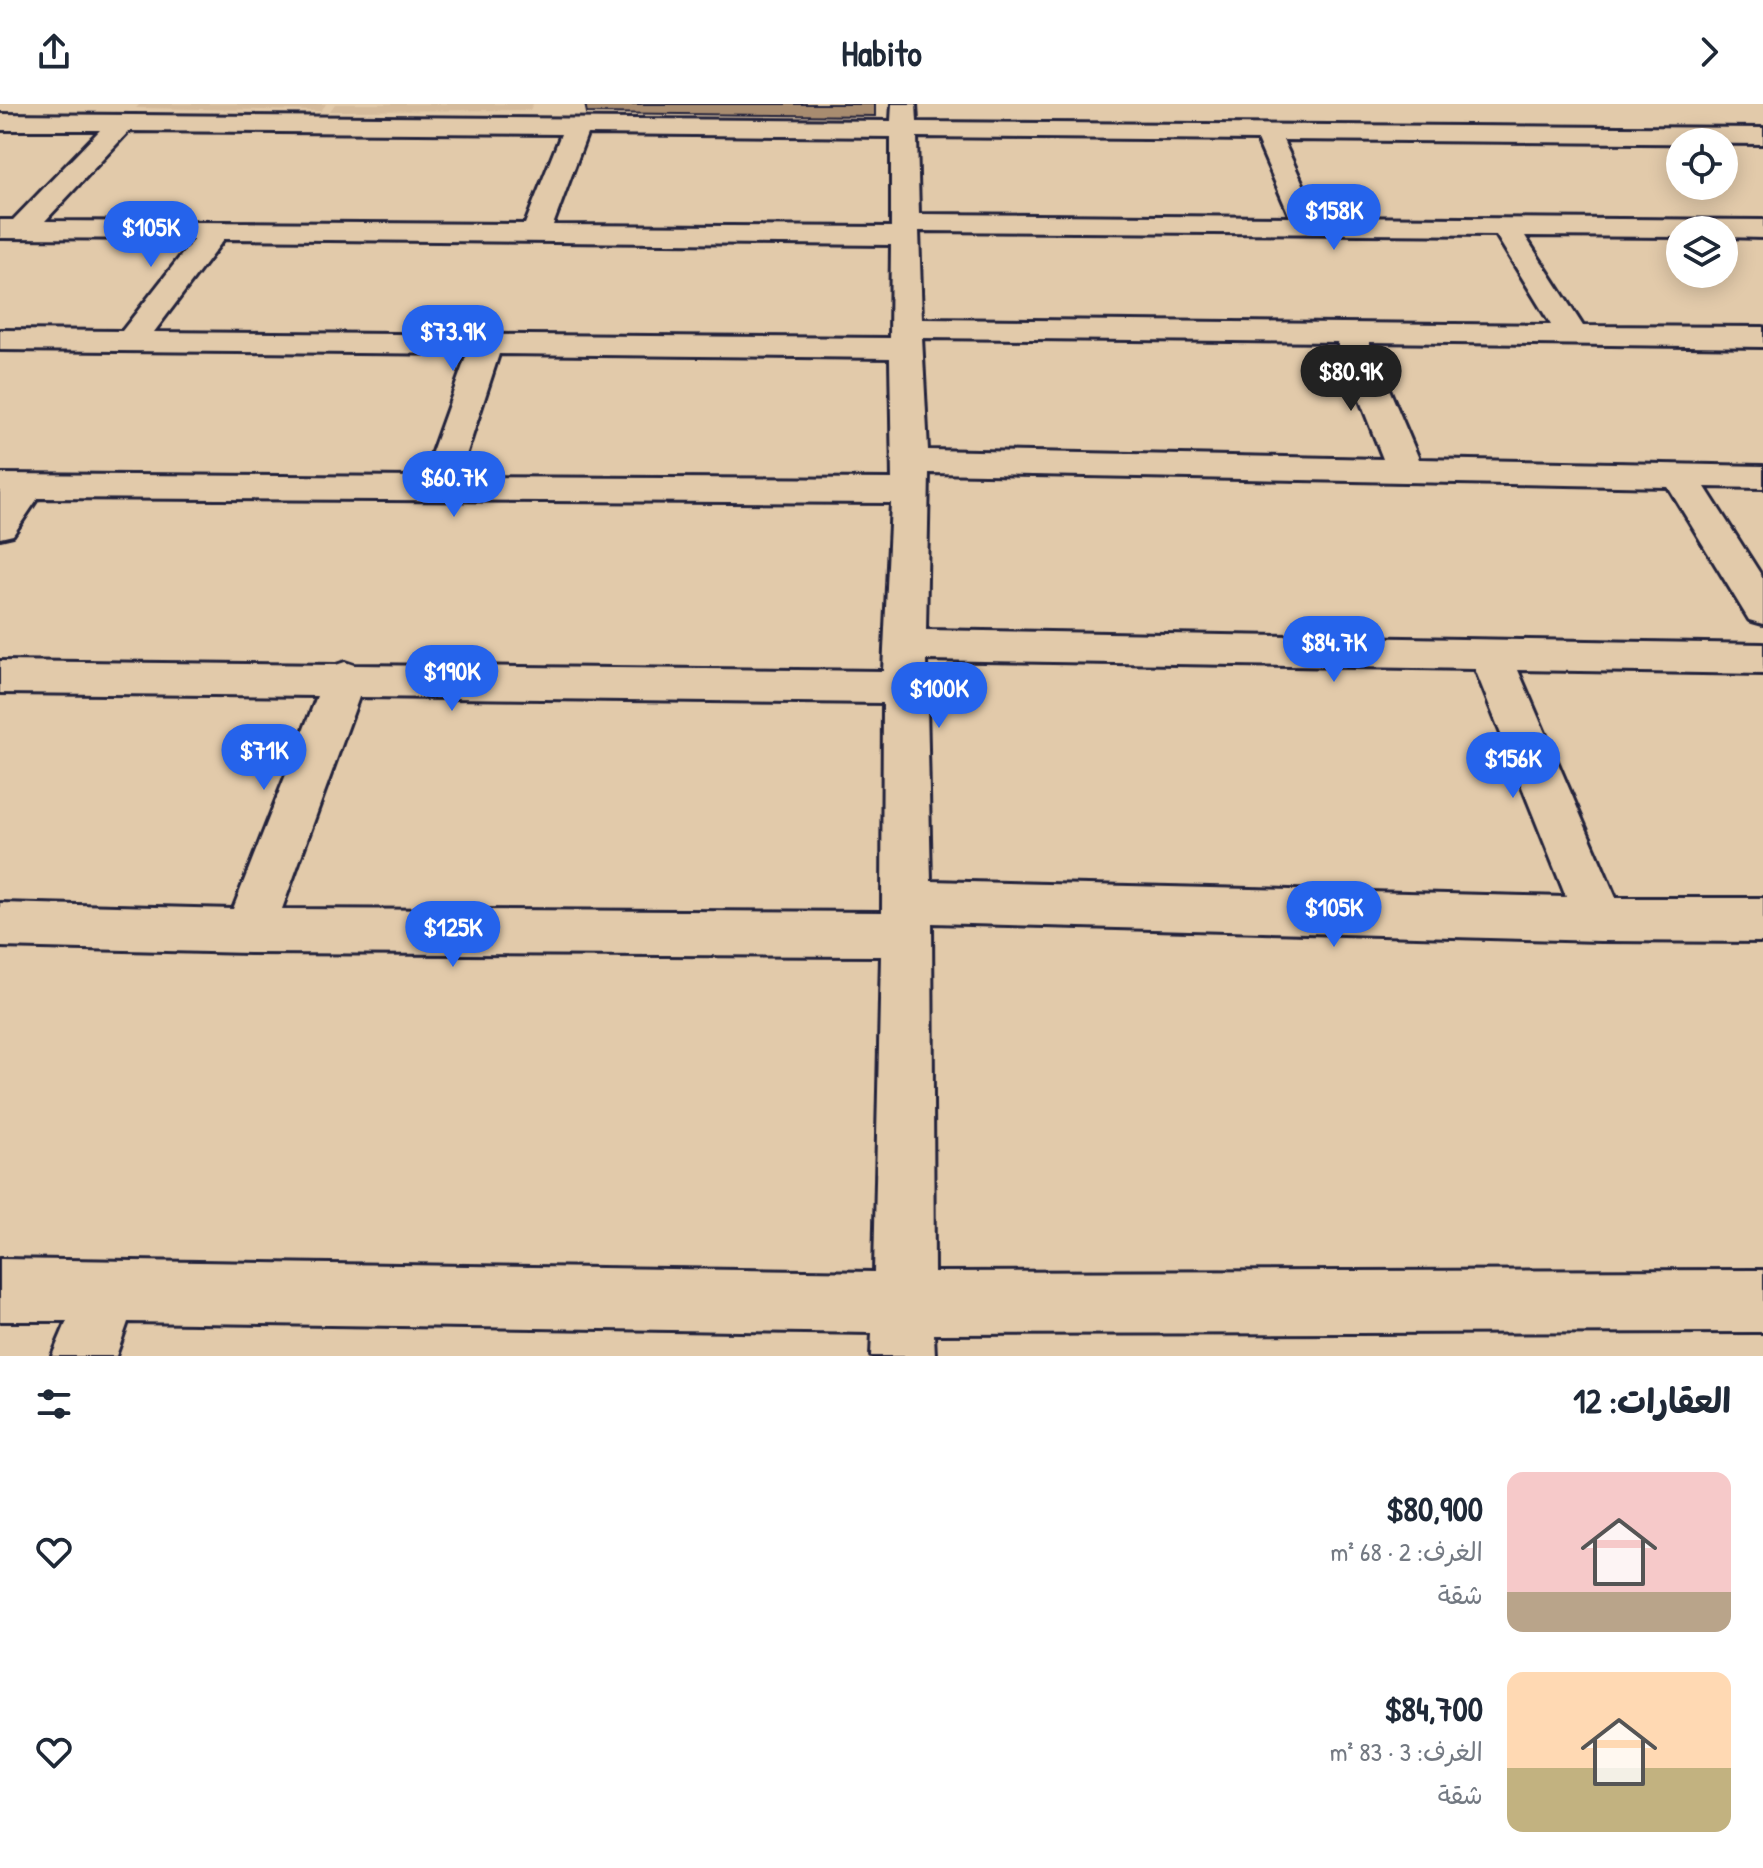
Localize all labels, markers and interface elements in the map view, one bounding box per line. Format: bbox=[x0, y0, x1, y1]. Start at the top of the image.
text: Habito bbox=[841, 28, 922, 77]
icon: share bbox=[32, 30, 76, 74]
icon: forward bbox=[1687, 30, 1731, 74]
map controls bbox=[1666, 128, 1738, 288]
button: locate bbox=[1666, 128, 1738, 200]
pin: $158K bbox=[1278, 184, 1390, 252]
text: $158K bbox=[1305, 192, 1363, 227]
pin: $105K bbox=[95, 201, 207, 269]
text: $105K bbox=[122, 209, 180, 244]
button: layers bbox=[1666, 216, 1738, 288]
pin: $73.9K bbox=[388, 305, 518, 373]
text: $73.9K bbox=[420, 313, 486, 348]
pin: $80.9K bbox=[1286, 345, 1416, 413]
text: $80.9K bbox=[1319, 353, 1383, 388]
pin: $60.7K bbox=[389, 451, 519, 519]
text: $60.7K bbox=[420, 459, 488, 494]
pin: $84.7K bbox=[1269, 616, 1399, 684]
text: $84.7K bbox=[1301, 624, 1367, 659]
pin: $190K bbox=[396, 645, 508, 713]
text: $190K bbox=[423, 653, 481, 688]
pin: $100K bbox=[883, 662, 995, 730]
text: $100K bbox=[909, 670, 969, 705]
pin: $71K bbox=[217, 724, 311, 792]
text: $71K bbox=[239, 732, 289, 767]
pin: $156K bbox=[1457, 732, 1569, 800]
text: $156K bbox=[1484, 740, 1542, 775]
pin: $105K bbox=[1278, 881, 1390, 949]
text: $105K bbox=[1305, 889, 1363, 924]
pin: $125K bbox=[397, 901, 509, 969]
text: $125K bbox=[423, 909, 483, 944]
text: العقارات: 12 bbox=[1573, 1378, 1731, 1424]
icon: filters bbox=[32, 1382, 76, 1426]
text: $80,900 bbox=[1386, 1486, 1483, 1532]
icon: home bbox=[1571, 1504, 1667, 1600]
icon: heart bbox=[32, 1530, 76, 1574]
text: الغرف: 2 · 68 m² bbox=[1330, 1534, 1483, 1569]
text: شقة bbox=[1438, 1577, 1483, 1612]
text: $84,700 bbox=[1384, 1686, 1483, 1732]
icon: home bbox=[1571, 1704, 1667, 1800]
icon: heart bbox=[32, 1730, 76, 1774]
text: الغرف: 3 · 83 m² bbox=[1330, 1734, 1483, 1769]
text: شقة bbox=[1438, 1777, 1483, 1812]

